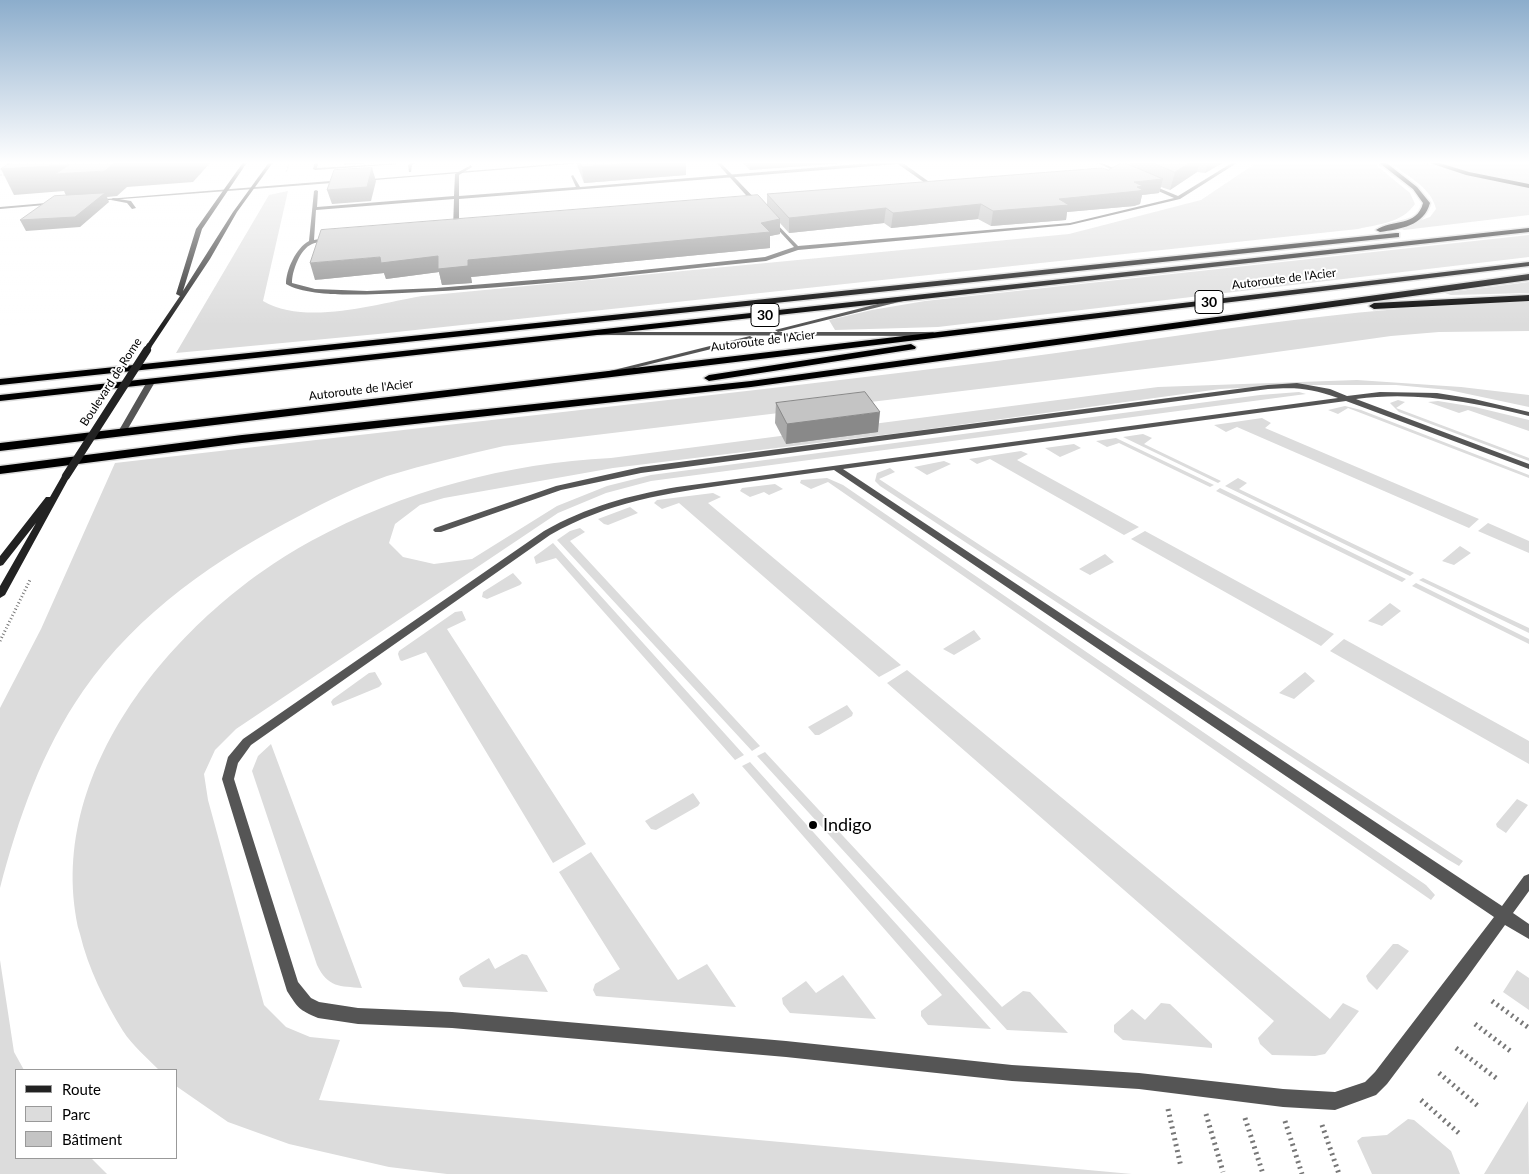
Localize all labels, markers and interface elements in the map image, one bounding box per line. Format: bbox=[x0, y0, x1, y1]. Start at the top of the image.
street label: Autoroute de l'Acier bbox=[1231, 265, 1337, 293]
road number: 30 bbox=[1195, 290, 1223, 314]
road number: 30 bbox=[751, 304, 779, 326]
street label: Autoroute de l'Acier bbox=[710, 327, 816, 355]
street label: Boulevard de Rome bbox=[77, 335, 145, 429]
street label: Autoroute de l'Acier bbox=[308, 376, 414, 404]
place label: Indigo bbox=[823, 814, 872, 836]
marker: Indigo bbox=[807, 819, 819, 831]
legend bbox=[15, 1069, 178, 1159]
text: Route bbox=[62, 1080, 101, 1098]
text: Parc bbox=[62, 1105, 91, 1123]
text: Bâtiment bbox=[62, 1130, 122, 1148]

